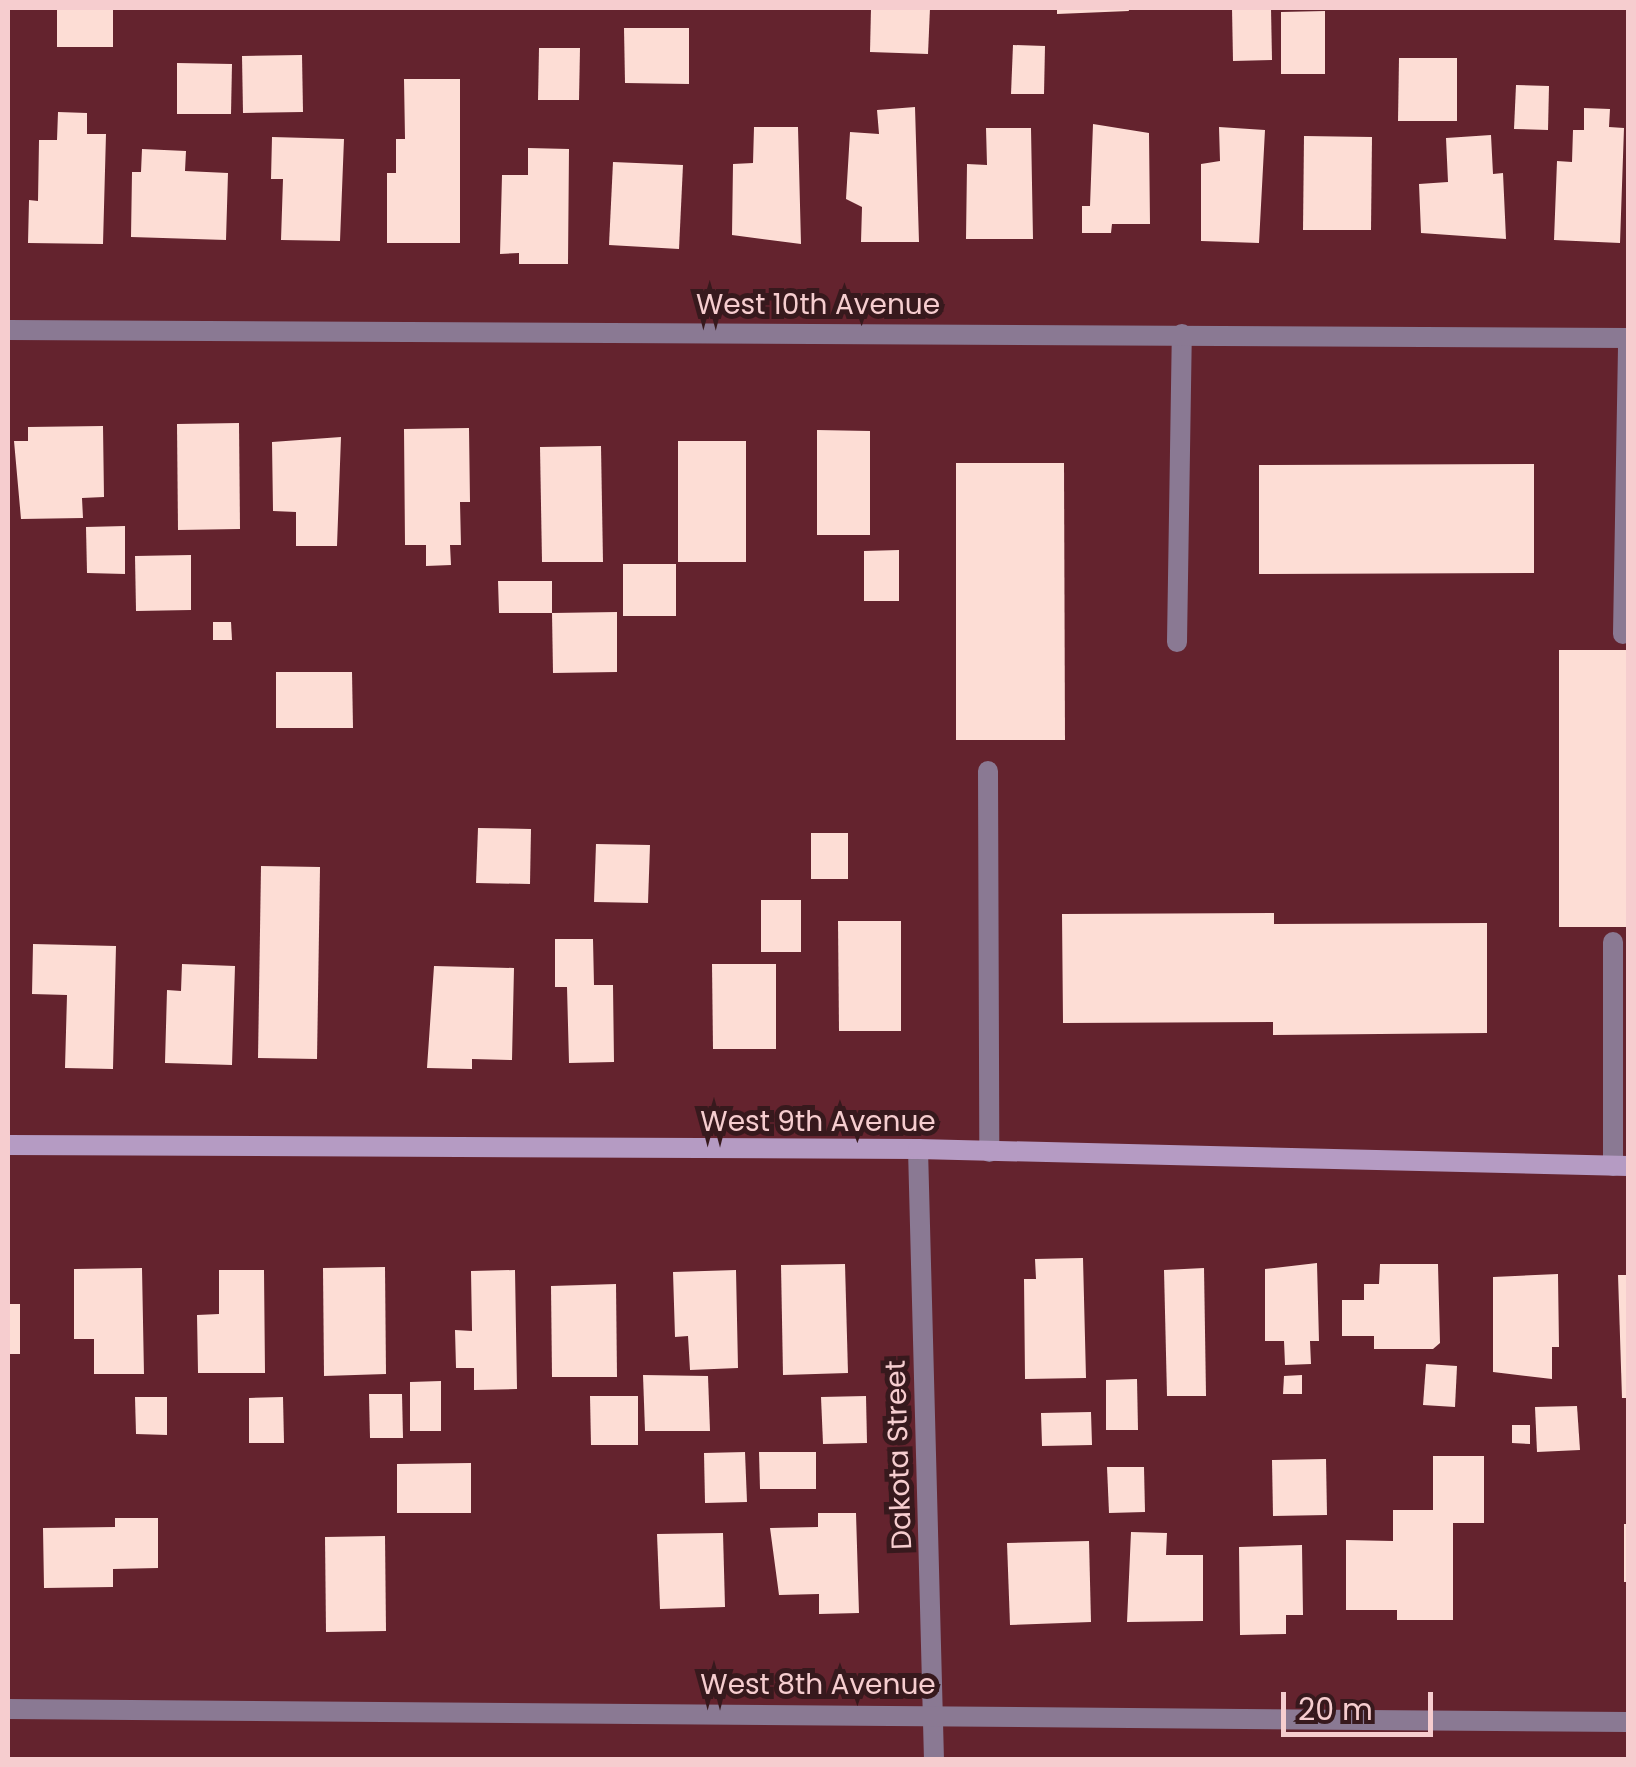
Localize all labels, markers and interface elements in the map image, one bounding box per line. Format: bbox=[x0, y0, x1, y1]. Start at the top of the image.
street label: West 10th Avenue bbox=[696, 288, 940, 322]
street label: West 9th Avenue bbox=[700, 1105, 936, 1139]
street label: Dakota Street bbox=[879, 1360, 919, 1550]
street label: West 8th Avenue bbox=[700, 1668, 936, 1702]
scale bar bbox=[1286, 1672, 1438, 1734]
text: 20 m bbox=[1298, 1688, 1373, 1731]

